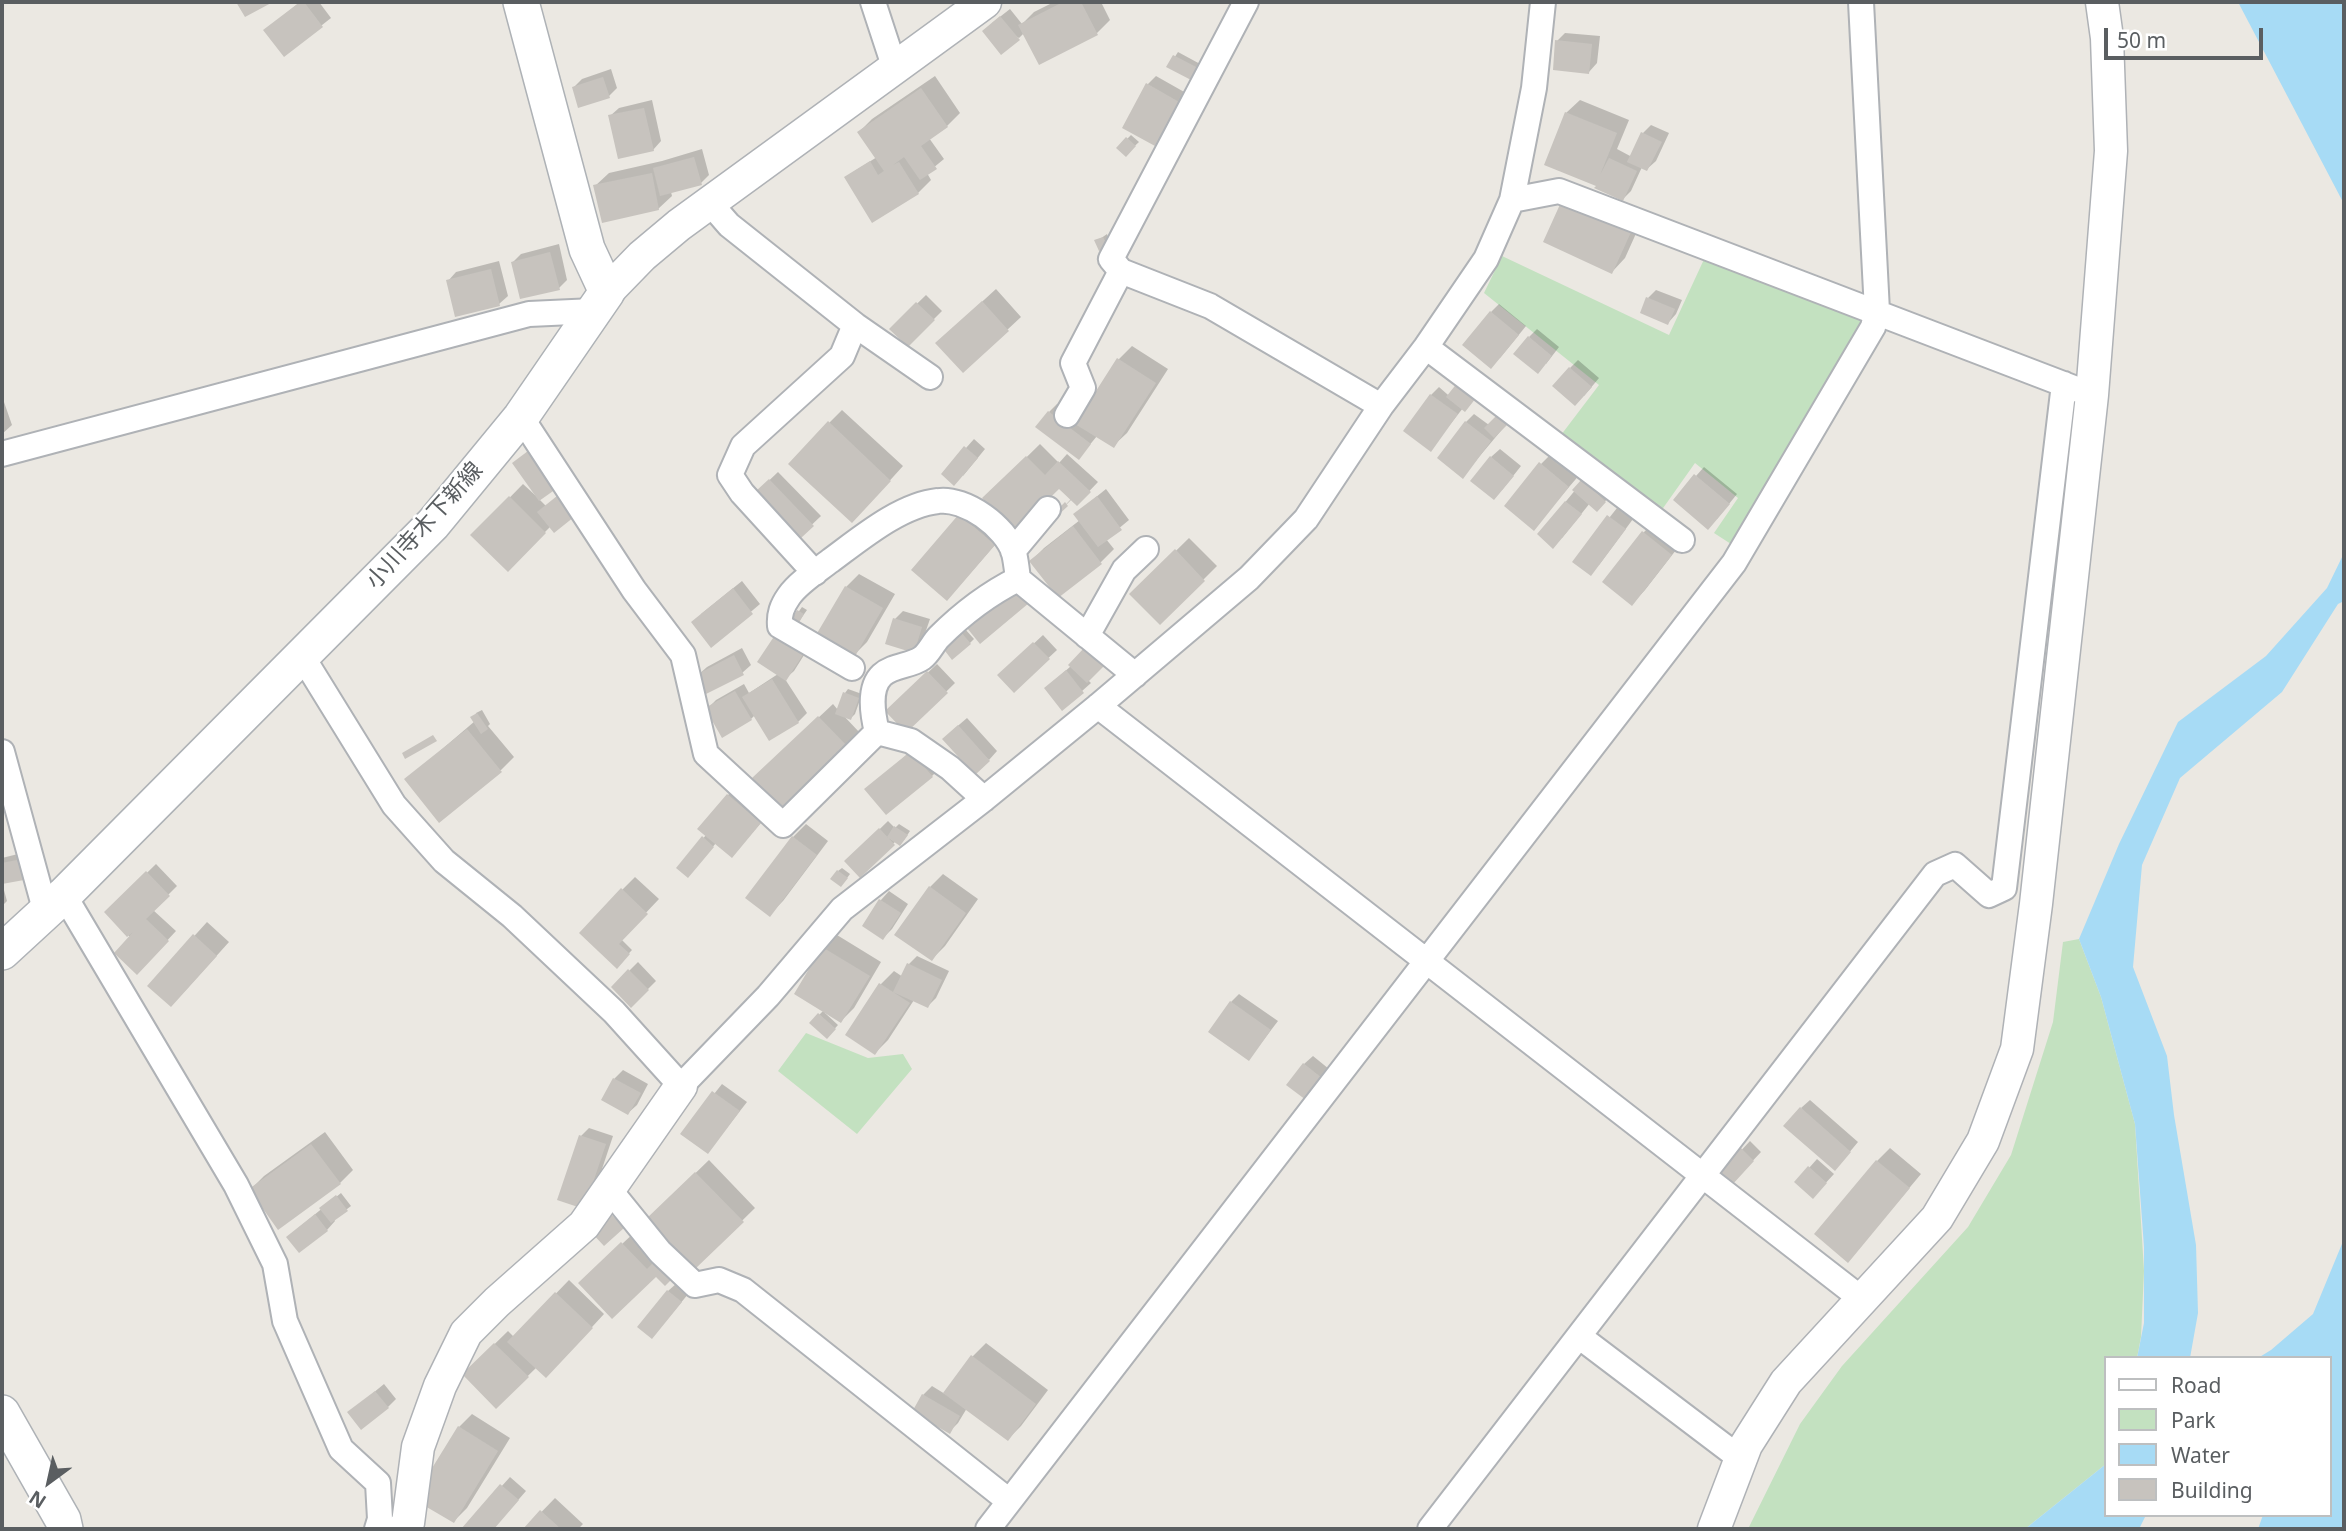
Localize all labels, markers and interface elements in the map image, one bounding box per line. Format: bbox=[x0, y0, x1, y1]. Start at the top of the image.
scale bar bbox=[2108, 14, 2267, 58]
text: 50 m bbox=[2117, 26, 2166, 54]
street label: 小川寺木下新線 bbox=[361, 457, 489, 595]
legend bbox=[2104, 1356, 2332, 1517]
text: Road bbox=[2171, 1371, 2221, 1399]
text: Park bbox=[2171, 1406, 2215, 1434]
text: Water bbox=[2171, 1441, 2230, 1469]
north arrow bbox=[14, 1447, 84, 1517]
text: Building bbox=[2171, 1476, 2253, 1504]
text: N bbox=[24, 1485, 51, 1515]

